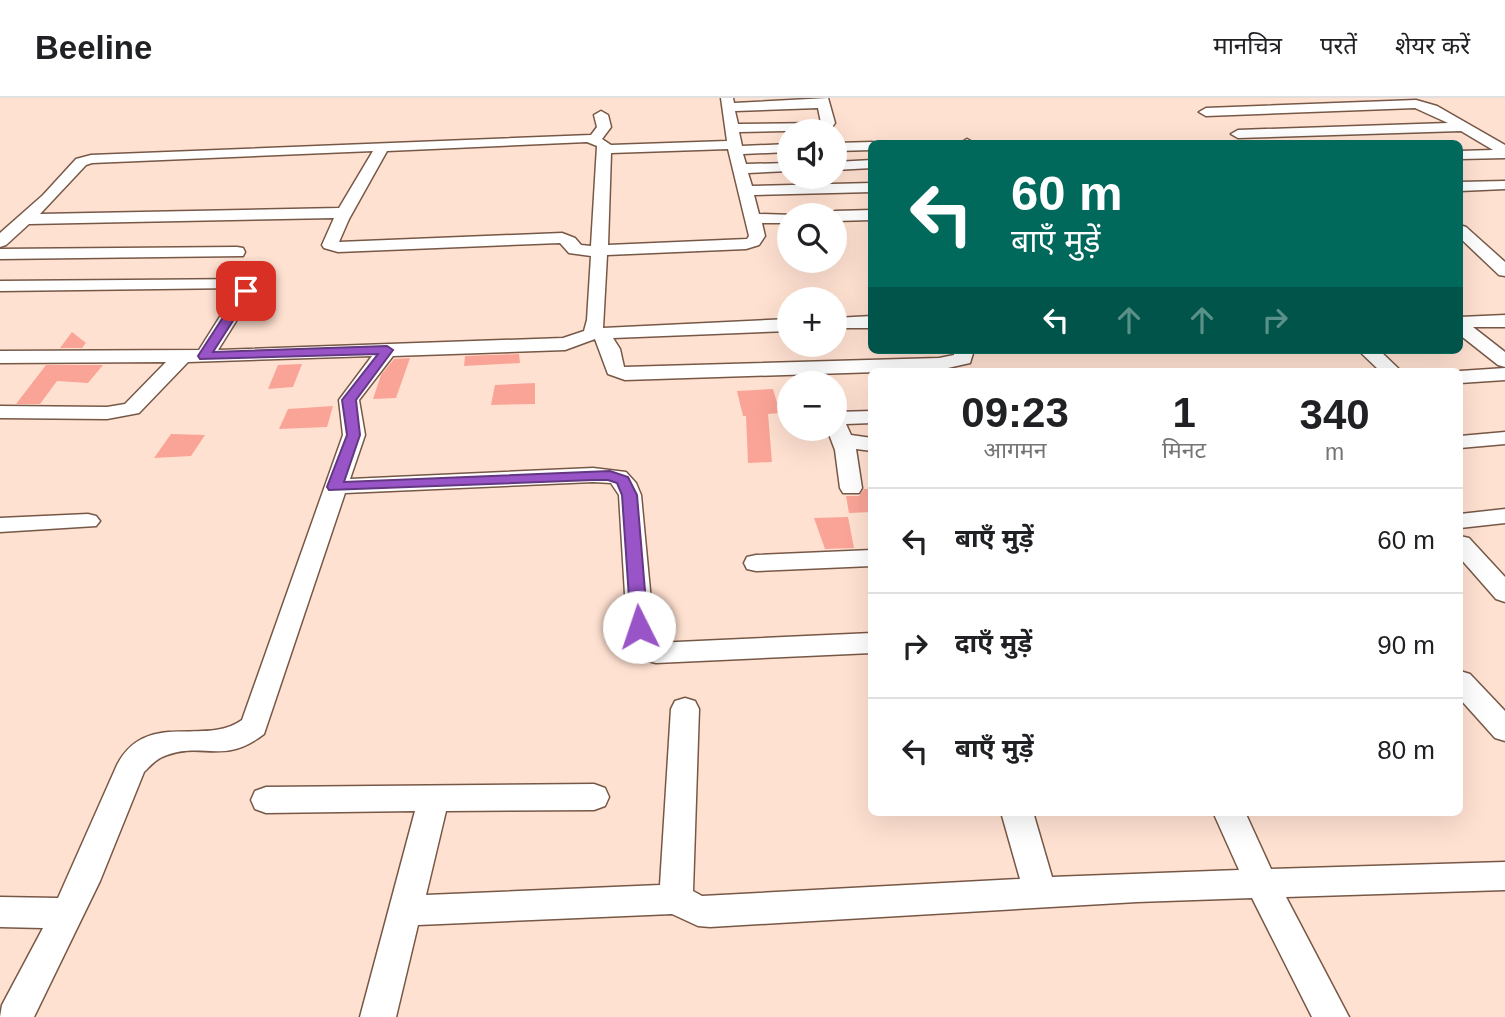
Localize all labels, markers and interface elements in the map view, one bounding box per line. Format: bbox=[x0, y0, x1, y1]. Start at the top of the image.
text: Beeline bbox=[35, 29, 152, 66]
text: मानचित्र bbox=[1213, 32, 1282, 59]
text: परतें bbox=[1320, 32, 1357, 59]
text: शेयर करें bbox=[1395, 32, 1470, 59]
map controls bbox=[777, 119, 847, 441]
button: sound bbox=[777, 119, 847, 189]
text: 60 m bbox=[1011, 166, 1123, 220]
icon: left bbox=[896, 168, 987, 259]
button: search bbox=[777, 203, 847, 273]
text: बाएँ मुड़ें bbox=[1011, 223, 1100, 259]
pin bbox=[216, 261, 276, 321]
icon: arrive bbox=[227, 272, 265, 310]
button: + bbox=[777, 287, 847, 357]
icon: left bbox=[1037, 301, 1075, 339]
icon: ahead bbox=[1110, 301, 1148, 339]
icon: ahead bbox=[1183, 301, 1221, 339]
icon: right bbox=[1256, 301, 1294, 339]
button: − bbox=[777, 371, 847, 441]
text: 09:23 bbox=[961, 389, 1069, 436]
text: 1 bbox=[1172, 389, 1196, 436]
text: 340 bbox=[1300, 391, 1370, 438]
text: आगमन bbox=[984, 437, 1047, 463]
text: मिनट bbox=[1162, 437, 1206, 463]
text: m bbox=[1325, 439, 1344, 465]
icon: left bbox=[896, 522, 934, 560]
text: बाएँ मुड़ें bbox=[955, 523, 1034, 553]
text: 60 m bbox=[1377, 525, 1435, 555]
position arrow bbox=[602, 590, 676, 664]
icon: right bbox=[896, 627, 934, 665]
text: दाएँ मुड़ें bbox=[955, 628, 1032, 658]
text: 90 m bbox=[1377, 630, 1435, 660]
icon: left bbox=[896, 732, 934, 770]
text: बाएँ मुड़ें bbox=[955, 733, 1034, 763]
text: 80 m bbox=[1377, 735, 1435, 765]

